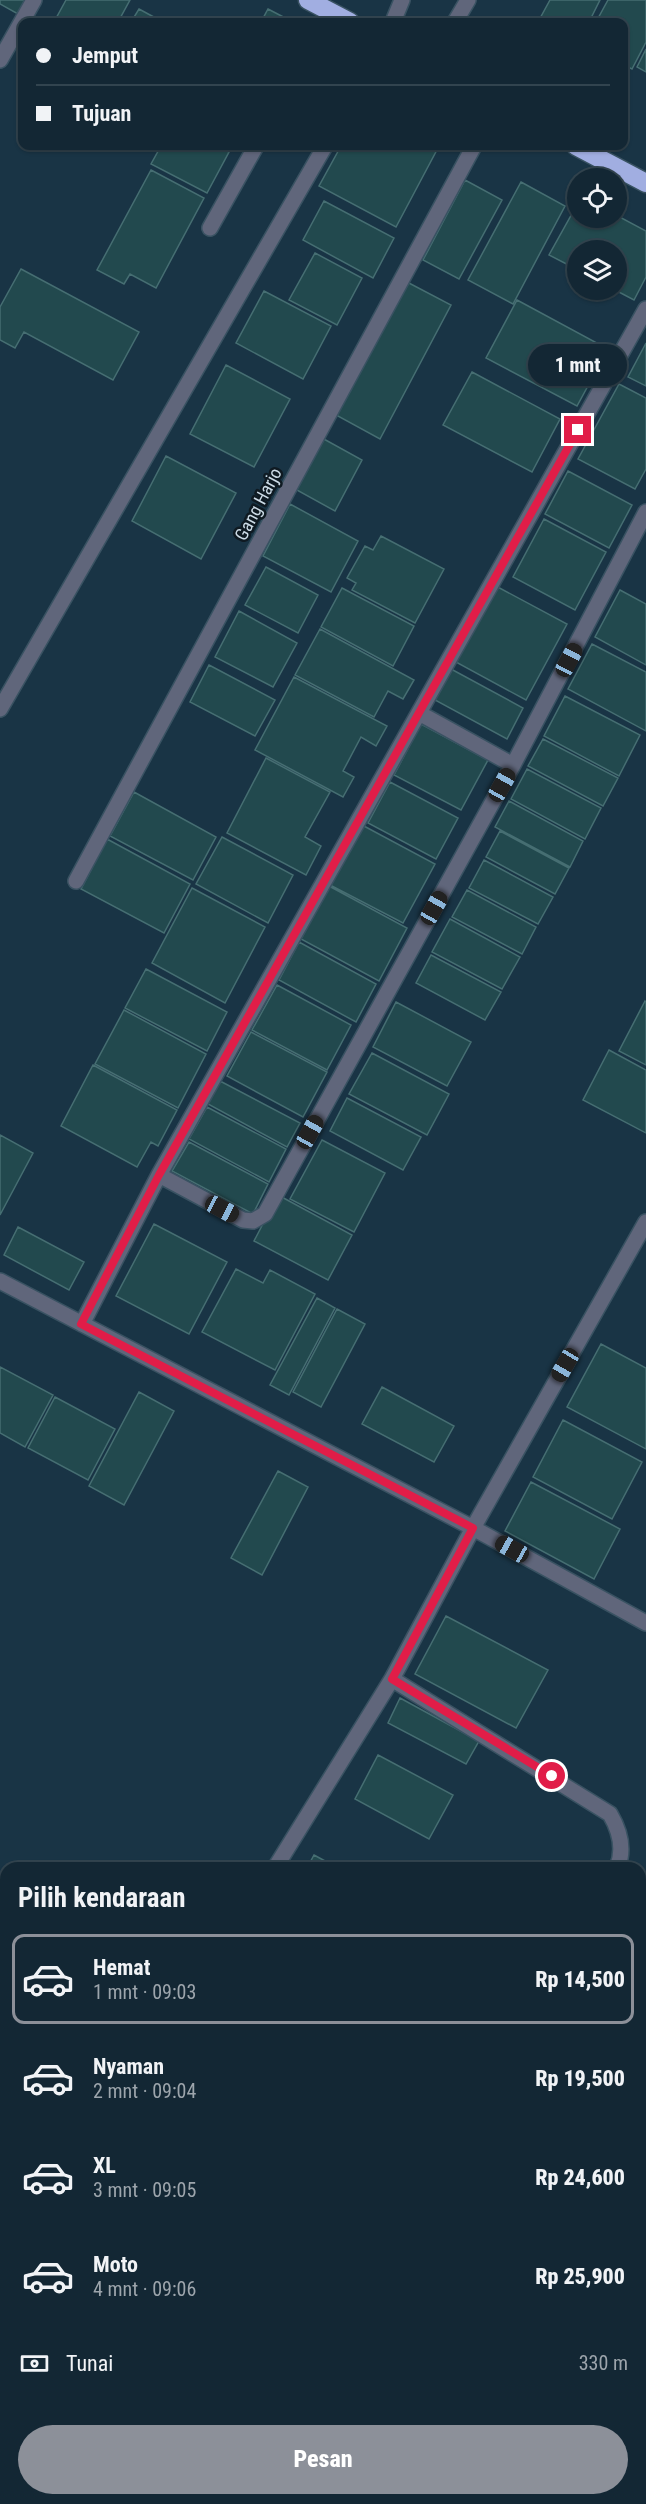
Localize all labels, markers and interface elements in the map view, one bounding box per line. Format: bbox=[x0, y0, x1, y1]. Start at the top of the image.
text: Jemput bbox=[72, 43, 138, 68]
text: Tujuan bbox=[72, 101, 131, 126]
map controls bbox=[567, 168, 627, 300]
button: locate bbox=[567, 168, 627, 228]
button: layers bbox=[567, 240, 627, 300]
callout: 1 mnt bbox=[528, 343, 628, 385]
text: 1 mnt bbox=[555, 353, 600, 377]
route end bbox=[564, 416, 591, 443]
street label: Gang Harjo bbox=[230, 464, 286, 544]
car bbox=[553, 640, 585, 680]
car bbox=[485, 765, 519, 805]
car bbox=[417, 888, 451, 928]
car bbox=[293, 1112, 327, 1152]
car bbox=[202, 1193, 242, 1225]
car bbox=[548, 1345, 582, 1385]
car bbox=[492, 1532, 532, 1566]
route start bbox=[538, 1762, 565, 1789]
text: Pilih kendaraan bbox=[18, 1882, 186, 1914]
icon: car bbox=[21, 1952, 75, 2006]
text: Hemat bbox=[93, 1955, 150, 1980]
text: Rp 14,500 bbox=[535, 1967, 625, 1992]
text: 1 mnt · 09:03 bbox=[93, 1980, 196, 2004]
icon: car bbox=[21, 2051, 75, 2105]
text: Nyaman bbox=[93, 2054, 164, 2079]
text: Rp 19,500 bbox=[535, 2066, 625, 2091]
text: 2 mnt · 09:04 bbox=[93, 2079, 196, 2103]
icon: car bbox=[21, 2150, 75, 2204]
text: XL bbox=[93, 2153, 116, 2178]
text: Rp 24,600 bbox=[535, 2165, 625, 2190]
text: 3 mnt · 09:05 bbox=[93, 2178, 196, 2202]
icon: car bbox=[21, 2249, 75, 2303]
text: Moto bbox=[93, 2252, 138, 2277]
text: Rp 25,900 bbox=[535, 2264, 625, 2289]
text: 4 mnt · 09:06 bbox=[93, 2277, 196, 2301]
icon: cash bbox=[18, 2347, 51, 2380]
text: Tunai bbox=[66, 2351, 113, 2376]
text: 330 m bbox=[579, 2351, 628, 2375]
button: Pesan bbox=[18, 2425, 628, 2494]

